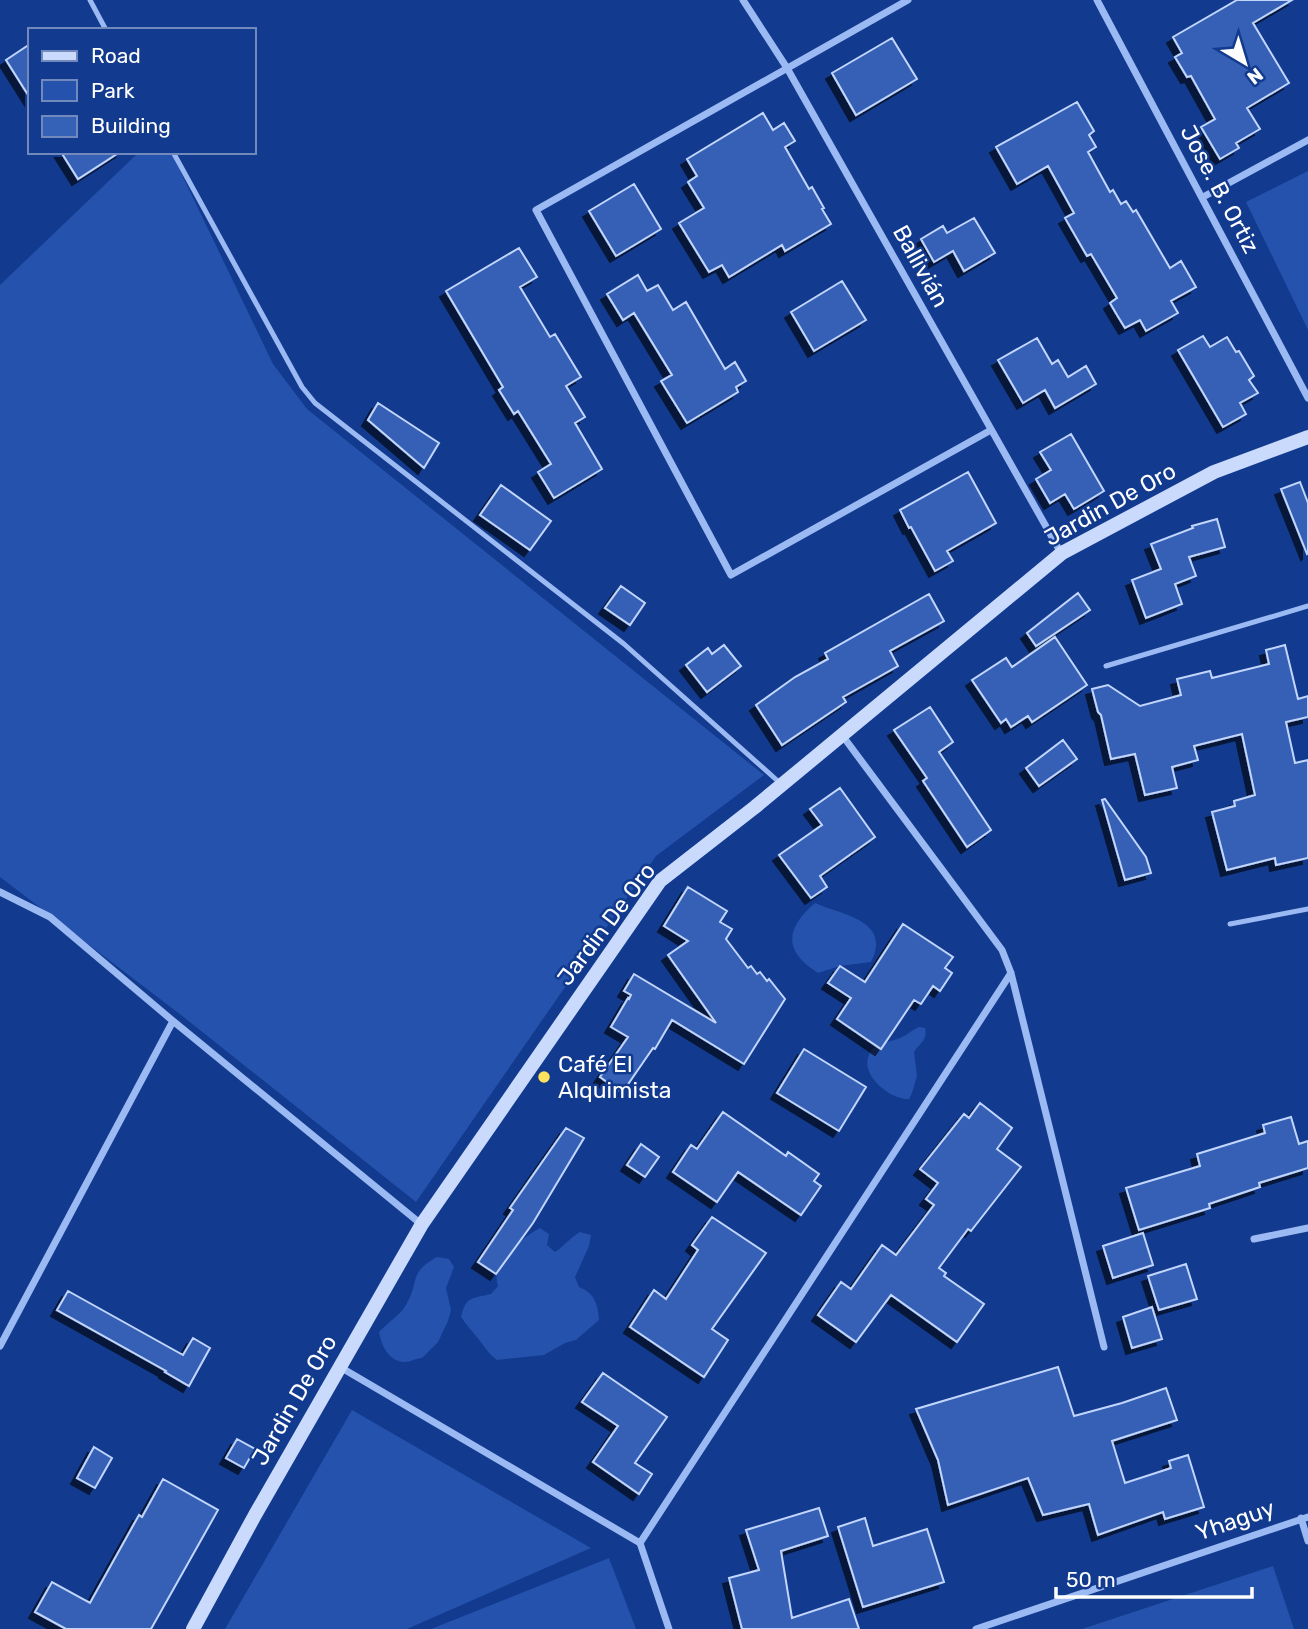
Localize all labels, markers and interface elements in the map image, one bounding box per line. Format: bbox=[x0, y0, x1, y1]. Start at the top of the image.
legend bbox=[28, 28, 256, 154]
north arrow bbox=[1210, 28, 1280, 98]
text: Road bbox=[91, 43, 141, 68]
text: N bbox=[1243, 63, 1268, 89]
text: Park bbox=[91, 78, 135, 103]
text: Building bbox=[91, 113, 171, 138]
street label: Jose. B. Ortiz bbox=[1175, 120, 1265, 258]
street label: Ballivián bbox=[887, 220, 955, 312]
street label: Jardin De Oro bbox=[1039, 456, 1181, 552]
street label: Jardin De Oro bbox=[551, 857, 661, 991]
place label: Café El Alquimista bbox=[558, 1050, 672, 1104]
marker: Café El Alquimista bbox=[536, 1069, 552, 1085]
street label: Jardin De Oro bbox=[245, 1330, 343, 1470]
street label: Yhaguy bbox=[1192, 1493, 1278, 1547]
scale bar bbox=[1056, 1556, 1252, 1600]
text: 50 m bbox=[1066, 1567, 1116, 1592]

